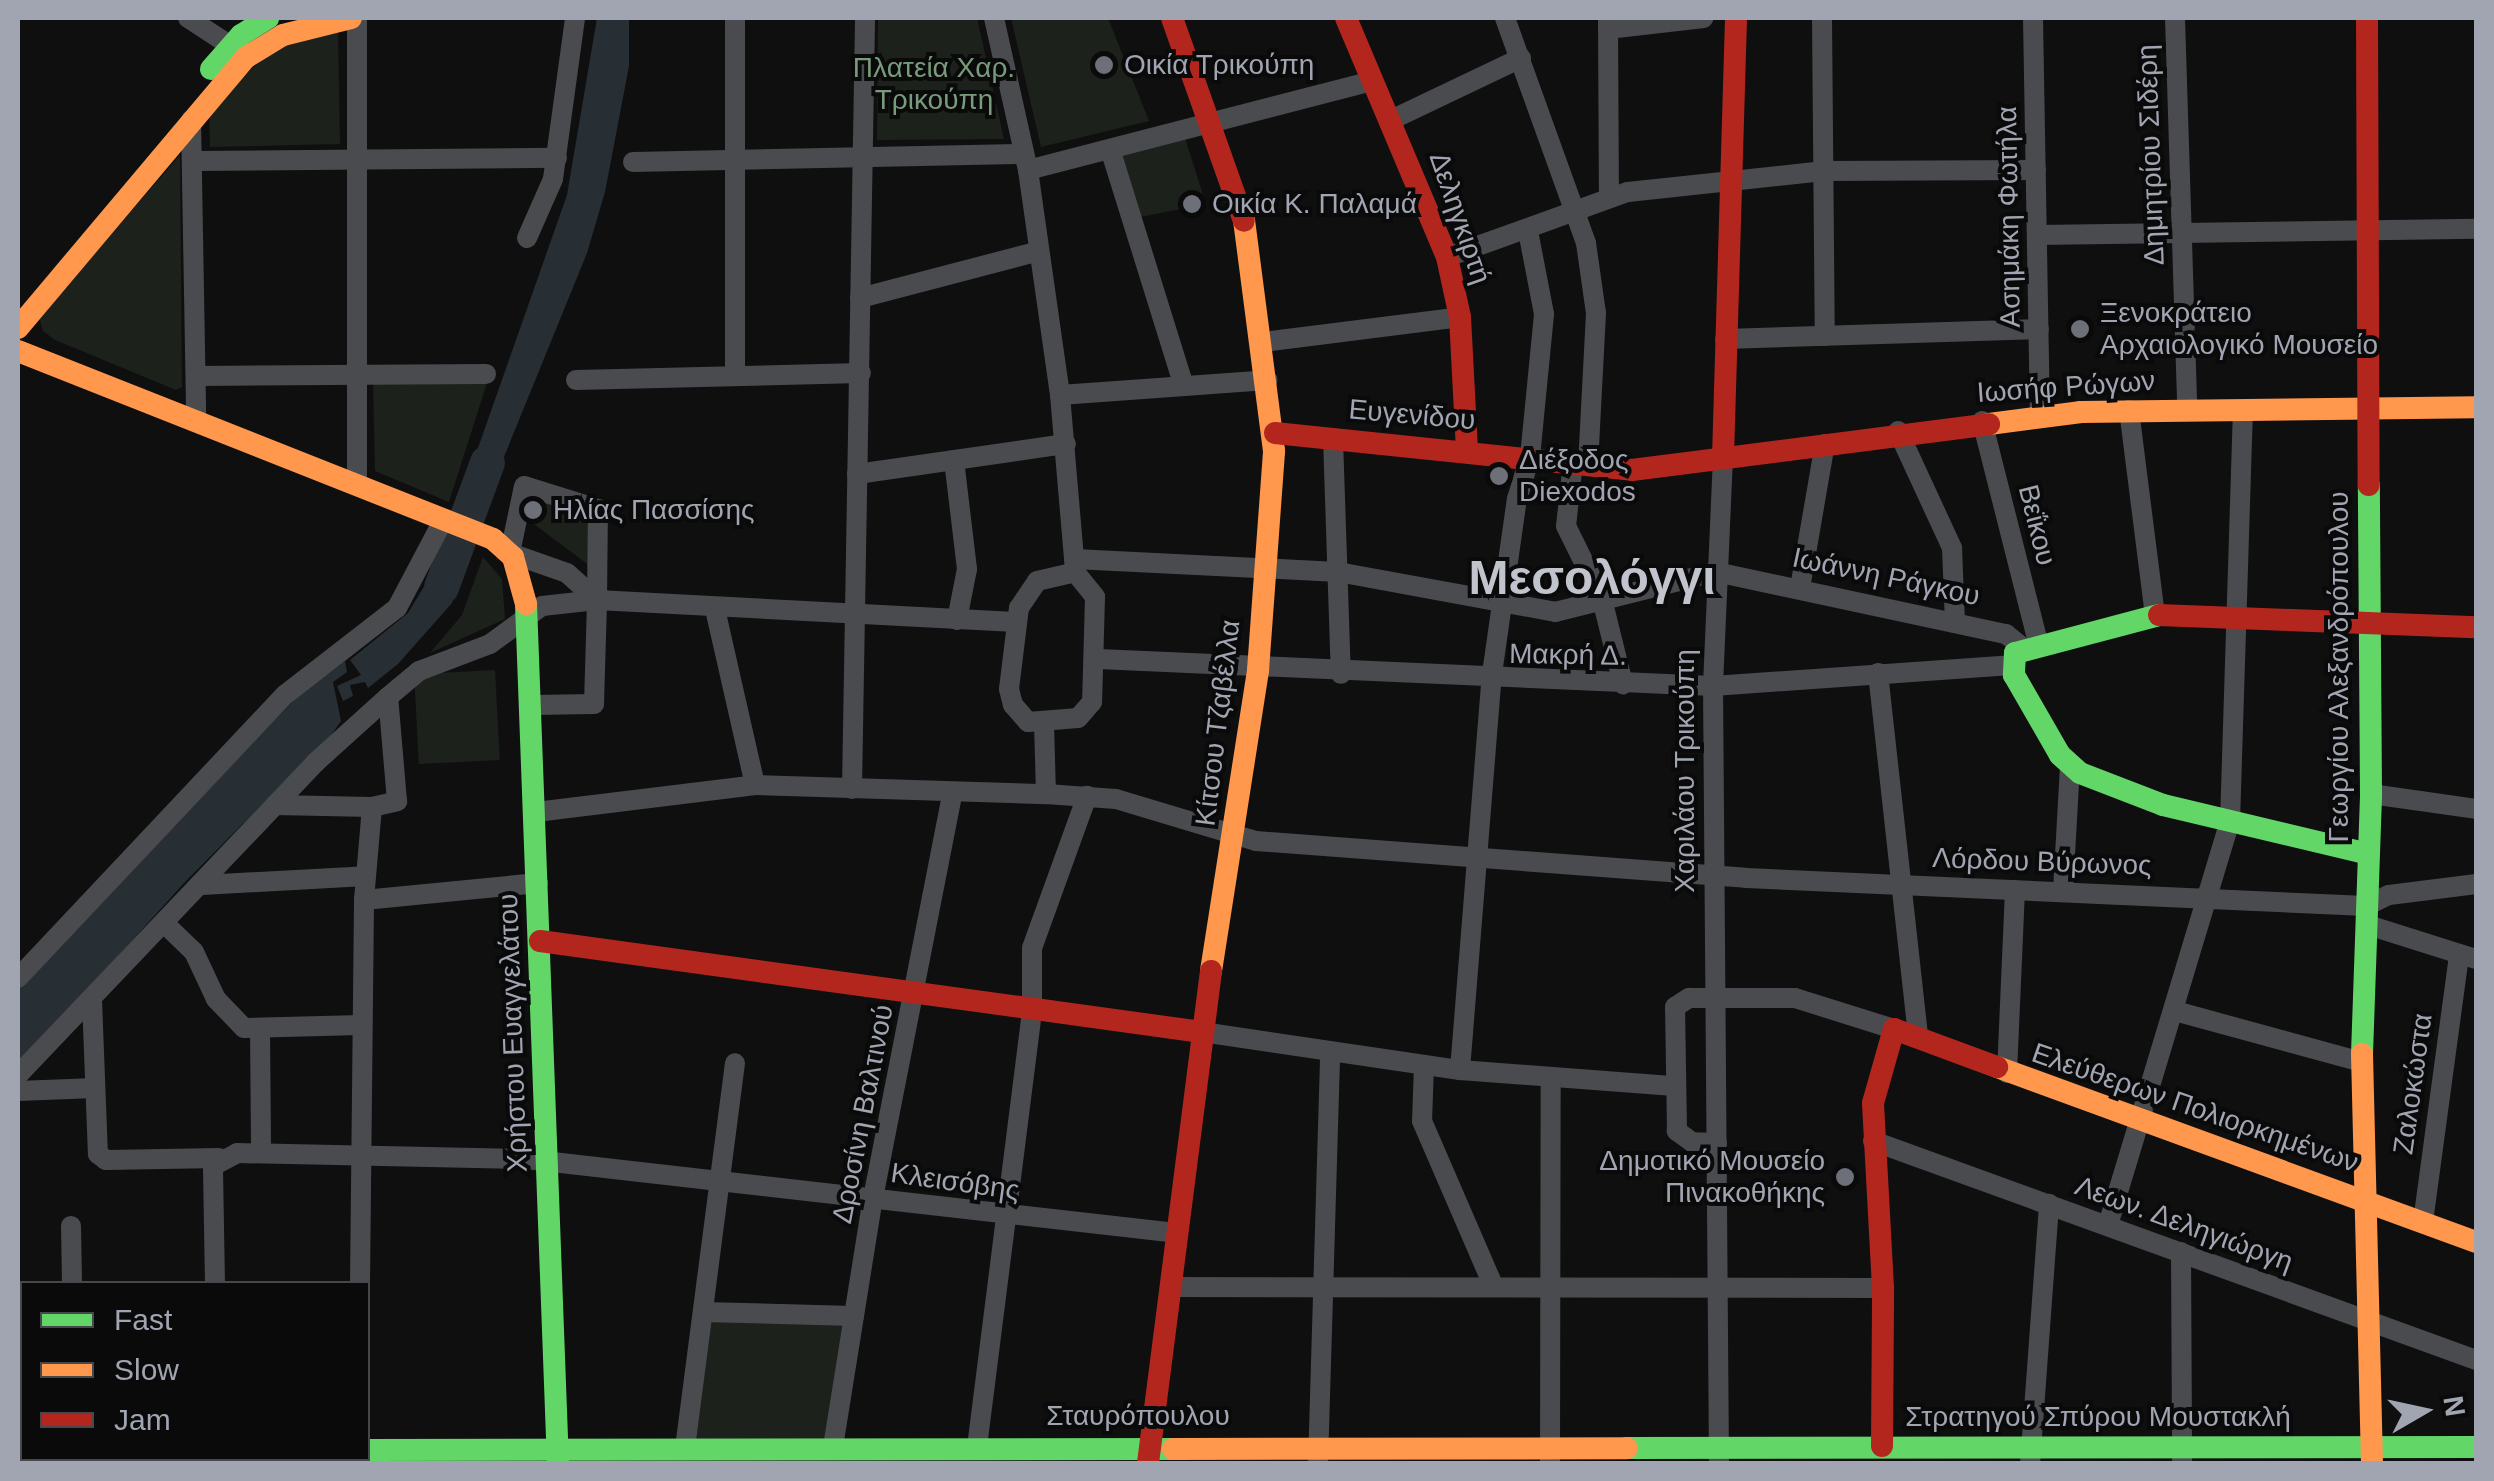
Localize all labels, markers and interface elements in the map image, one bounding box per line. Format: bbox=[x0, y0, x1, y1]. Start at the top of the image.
street label: Δημητρίου Σιδέρη bbox=[2130, 44, 2172, 266]
place label: Οικία Τρικούπη bbox=[1124, 48, 1315, 82]
park label: Πλατεία Χαρ. Τρικούπη bbox=[853, 51, 1015, 117]
marker: Οικία Τρικούπη bbox=[1093, 54, 1115, 76]
street label: Ασημάκη Φωτήλα bbox=[1990, 106, 2028, 328]
street label: Δεληγκιρτή bbox=[1422, 148, 1498, 288]
place label: Οικία Κ. Παλαμά bbox=[1212, 187, 1417, 221]
marker: Οικία Κ. Παλαμά bbox=[1181, 193, 1203, 215]
place label: Ξενοκράτειο Αρχαιολογικό Μουσείο bbox=[2100, 296, 2378, 362]
marker: Ξενοκράτειο Αρχαιολογικό Μουσείο bbox=[2069, 318, 2091, 340]
street label: Ιωσήφ Ρώγων bbox=[1976, 364, 2156, 410]
street label: Ευγενίδου bbox=[1347, 393, 1477, 437]
place label: Διέξοδος Diexodos bbox=[1519, 443, 1636, 509]
marker: Διέξοδος Diexodos bbox=[1488, 465, 1510, 487]
street label: Βεΐκου bbox=[2011, 481, 2063, 569]
street label: Γεωργίου Αλεξανδρόπουλου bbox=[2322, 491, 2356, 843]
place label: Ηλίας Πασσίσης bbox=[553, 493, 754, 527]
marker: Ηλίας Πασσίσης bbox=[522, 499, 544, 521]
street label: Ιωάννη Ράγκου bbox=[1789, 541, 1983, 613]
district label: Μεσολόγγι bbox=[1468, 549, 1716, 607]
street label: Κίτσου Τζαβέλλα bbox=[1189, 618, 1247, 828]
street label: Μακρή Δ. bbox=[1508, 637, 1628, 673]
street label: Χαριλάου Τρικούπη bbox=[1668, 649, 1702, 893]
street label: Λόρδου Βύρωνος bbox=[1932, 841, 2152, 883]
street label: Χρήστου Ευαγγελάτου bbox=[491, 893, 535, 1173]
street label: Δροσίνη Βαλτινού bbox=[825, 1002, 901, 1226]
street label: Ζαλοκώστα bbox=[2386, 1011, 2440, 1157]
street label: Ελεύθερων Πολιορκημένων bbox=[2027, 1036, 2363, 1180]
place label: Δημοτικό Μουσείο Πινακοθήκης bbox=[1599, 1144, 1825, 1210]
street label: Κλεισόβης bbox=[889, 1156, 1021, 1208]
marker: Δημοτικό Μουσείο Πινακοθήκης bbox=[1834, 1166, 1856, 1188]
street label: Λεων. Δεληγιώργη bbox=[2070, 1169, 2298, 1279]
legend bbox=[20, 1281, 370, 1461]
text: Fast bbox=[114, 1303, 172, 1336]
text: Slow bbox=[114, 1353, 179, 1386]
north arrow bbox=[2374, 1361, 2474, 1461]
text: N bbox=[2437, 1394, 2471, 1419]
street label: Σταυρόπουλου bbox=[1046, 1399, 1230, 1433]
street label: Στρατηγού Σπύρου Μουστακλή bbox=[1905, 1400, 2291, 1434]
text: Jam bbox=[114, 1403, 171, 1436]

